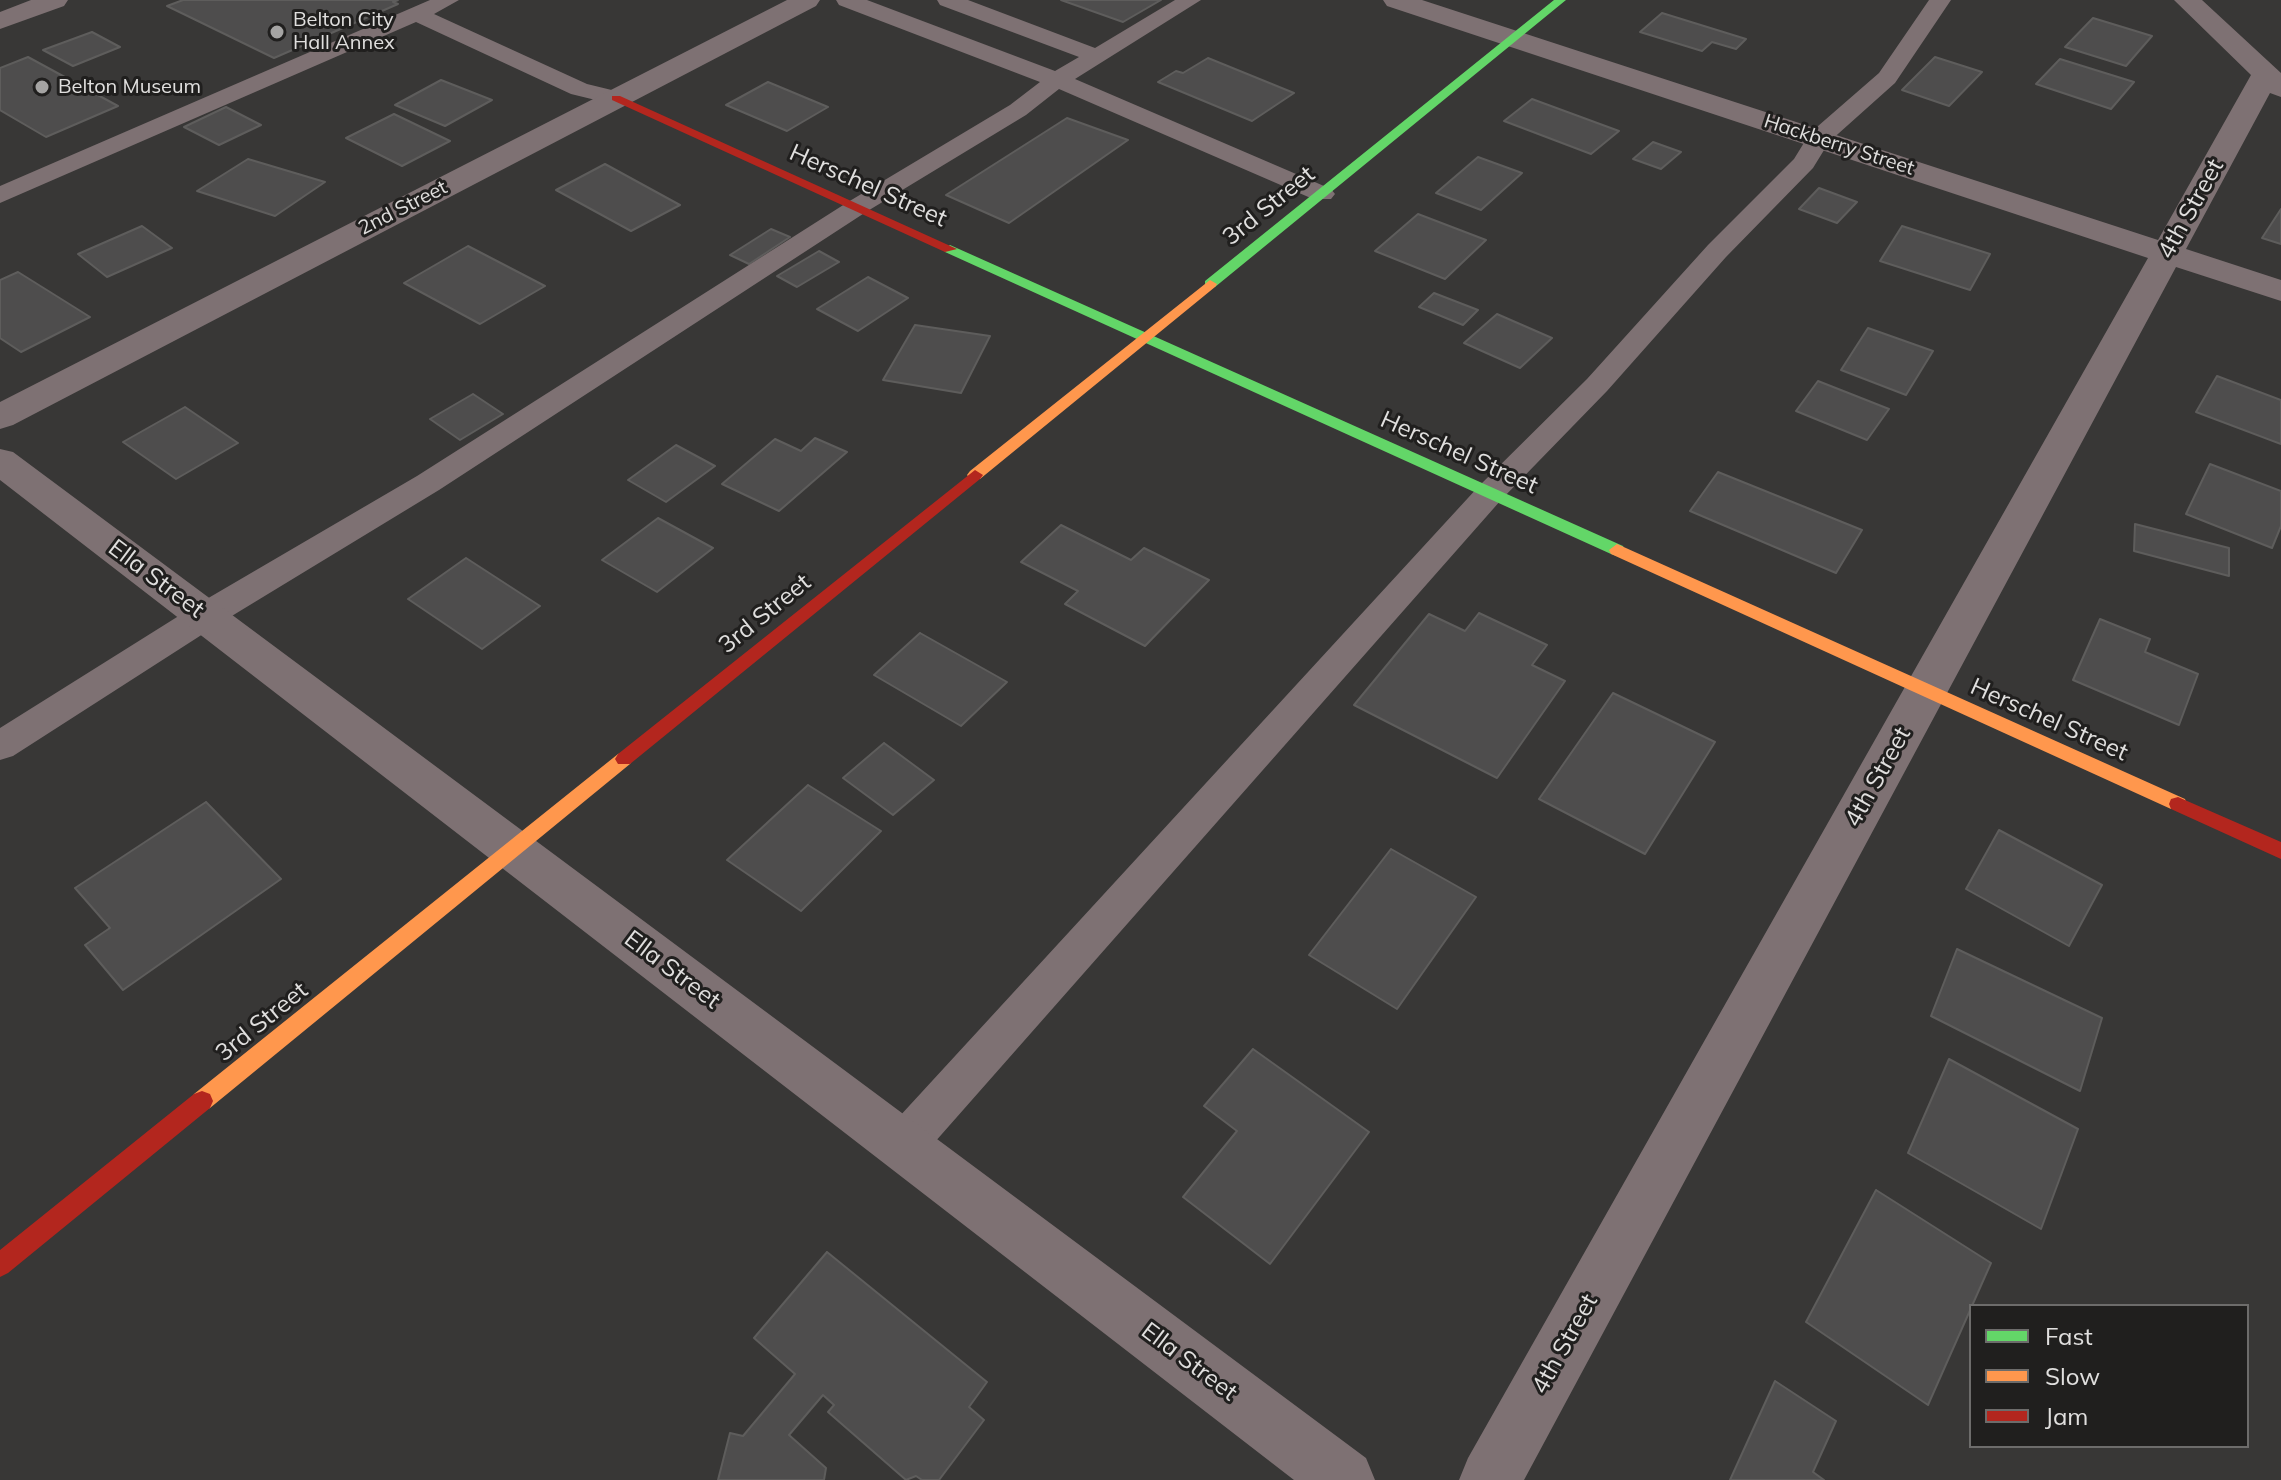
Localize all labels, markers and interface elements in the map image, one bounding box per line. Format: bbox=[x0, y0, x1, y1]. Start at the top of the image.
place label: Belton City Hall Annex bbox=[293, 8, 395, 55]
marker: Belton City Hall Annex bbox=[268, 23, 286, 41]
place label: Belton Museum bbox=[58, 75, 201, 99]
marker: Belton Museum bbox=[33, 78, 51, 96]
street label: Hackberry Street bbox=[1761, 109, 1917, 181]
street label: Herschel Street bbox=[785, 138, 951, 234]
street label: 4th Street bbox=[2152, 154, 2230, 264]
street label: 3rd Street bbox=[1217, 160, 1321, 252]
street label: 2nd Street bbox=[355, 175, 451, 241]
street label: Herschel Street bbox=[1376, 405, 1542, 501]
street label: Ella Street bbox=[102, 534, 210, 624]
street label: 3rd Street bbox=[713, 568, 817, 660]
street label: Herschel Street bbox=[1966, 672, 2132, 768]
street label: 4th Street bbox=[1839, 722, 1917, 832]
street label: Ella Street bbox=[618, 925, 726, 1015]
street label: 3rd Street bbox=[210, 976, 314, 1068]
street label: 4th Street bbox=[1526, 1289, 1604, 1399]
legend bbox=[1969, 1304, 2249, 1448]
street label: Ella Street bbox=[1135, 1317, 1243, 1407]
text: Fast bbox=[2045, 1321, 2093, 1351]
text: Slow bbox=[2045, 1361, 2100, 1391]
text: Jam bbox=[2045, 1401, 2088, 1431]

